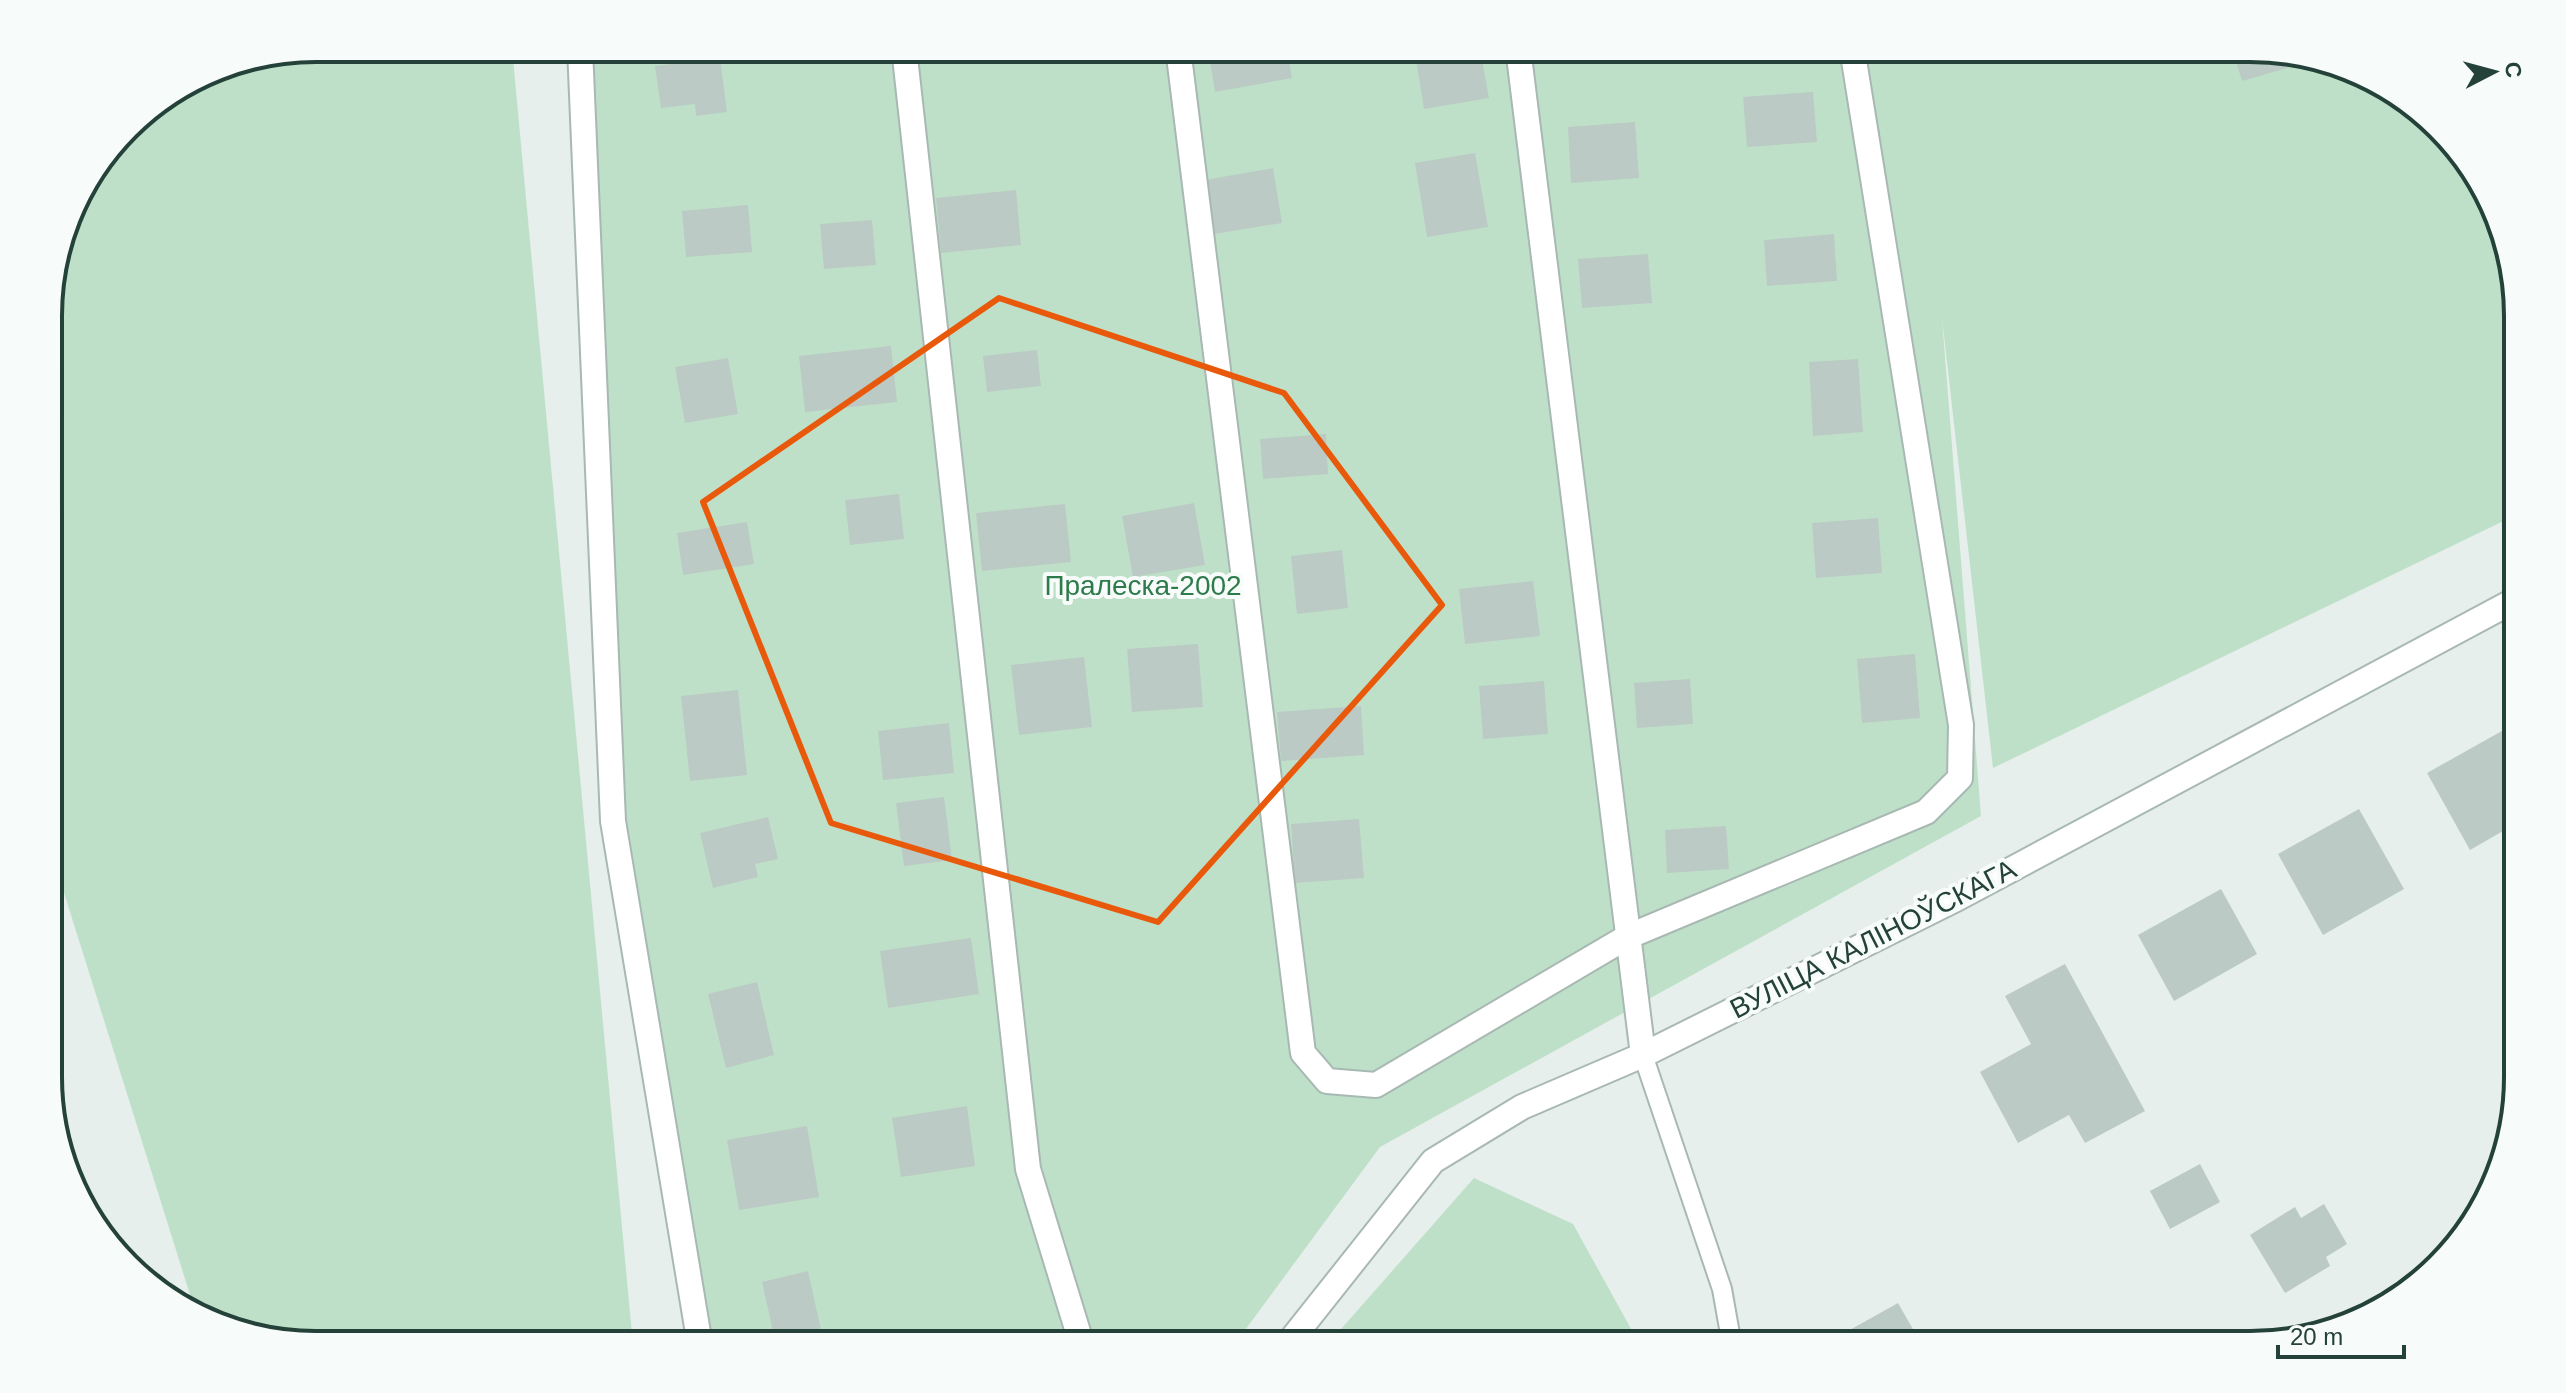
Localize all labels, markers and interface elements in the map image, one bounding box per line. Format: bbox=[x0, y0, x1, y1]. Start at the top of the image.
north arrow bbox=[2454, 32, 2534, 112]
text: С bbox=[2500, 61, 2527, 79]
park label: Пралеска-2002 bbox=[1044, 570, 1242, 601]
street label: ВУЛІЦА КАЛІНОЎСКАГА bbox=[1724, 852, 2021, 1025]
scale bar bbox=[2278, 1309, 2404, 1359]
text: 20 m bbox=[2290, 1323, 2343, 1350]

